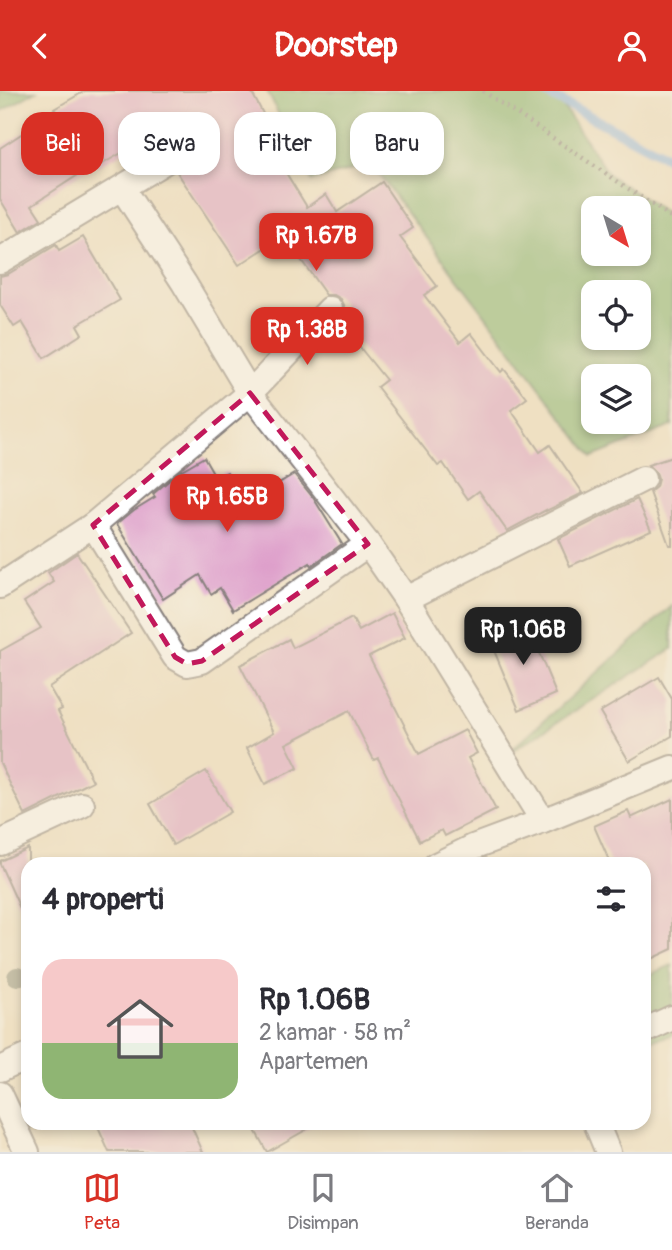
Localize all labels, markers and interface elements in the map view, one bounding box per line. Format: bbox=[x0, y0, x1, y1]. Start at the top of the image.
text: Doorstep bbox=[274, 26, 398, 66]
icon: back bbox=[21, 27, 59, 65]
icon: person bbox=[613, 27, 651, 65]
chip: Beli bbox=[21, 112, 104, 175]
chip: Sewa bbox=[118, 112, 220, 175]
chip: Filter bbox=[234, 112, 336, 175]
chip: Baru bbox=[350, 112, 444, 175]
north arrow bbox=[581, 196, 651, 266]
map controls bbox=[581, 196, 651, 434]
pin: Rp 1.67B bbox=[244, 213, 388, 273]
text: Rp 1.67B bbox=[275, 221, 357, 250]
button: locate bbox=[581, 280, 651, 350]
pin: Rp 1.38B bbox=[235, 307, 379, 367]
text: Rp 1.38B bbox=[267, 315, 347, 344]
button: layers bbox=[581, 364, 651, 434]
pin: Rp 1.65B bbox=[155, 475, 299, 534]
text: Rp 1.65B bbox=[186, 482, 268, 511]
pin: Rp 1.06B bbox=[451, 607, 595, 667]
text: Rp 1.06B bbox=[480, 615, 566, 644]
icon: filters bbox=[592, 880, 630, 918]
text: 4 properti bbox=[42, 881, 164, 918]
text: Rp 1.06B bbox=[259, 981, 370, 1018]
icon: home bbox=[98, 987, 182, 1071]
text: 2 kamar · 58 m² bbox=[259, 1018, 411, 1047]
text: Apartemen bbox=[259, 1047, 368, 1076]
tab: Peta bbox=[83, 1169, 121, 1235]
tab: Disimpan bbox=[287, 1169, 359, 1235]
tab: Beranda bbox=[525, 1169, 589, 1235]

